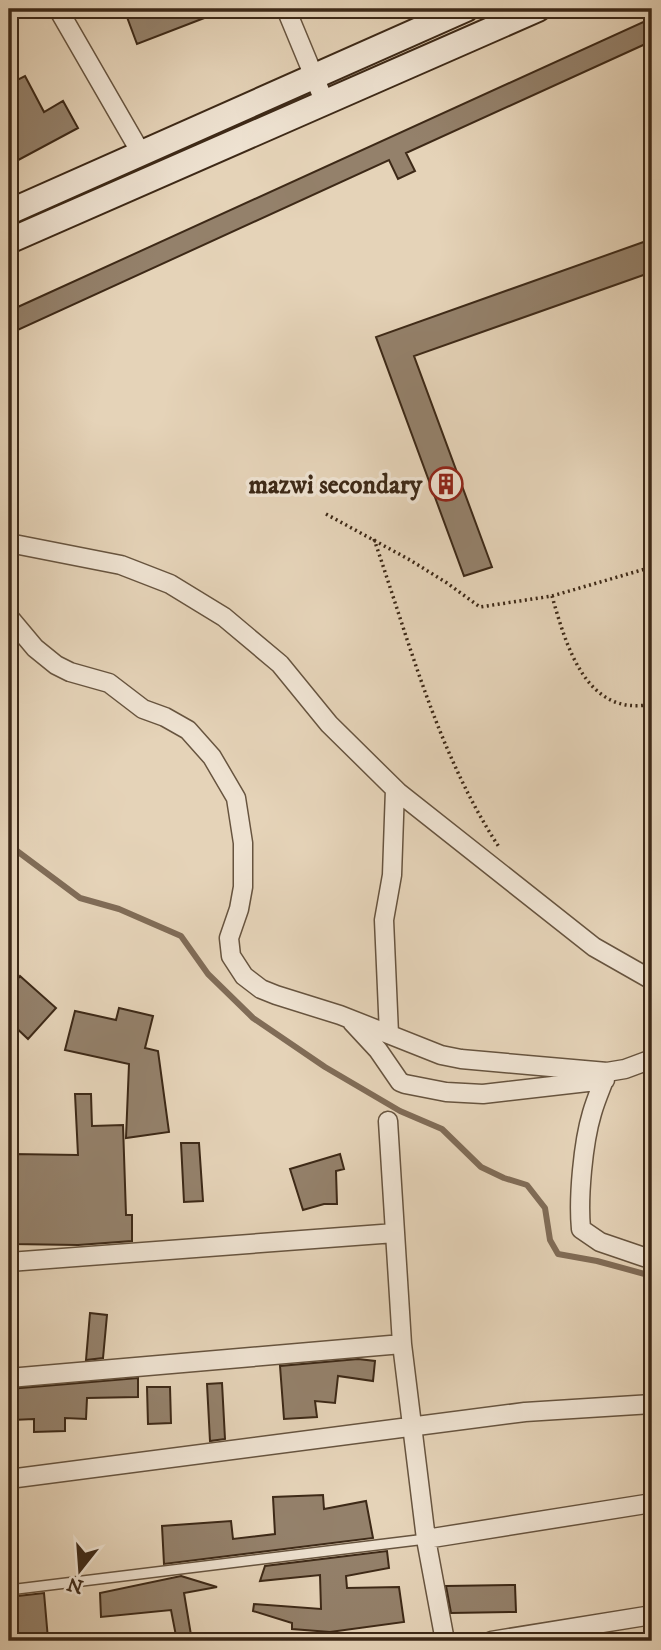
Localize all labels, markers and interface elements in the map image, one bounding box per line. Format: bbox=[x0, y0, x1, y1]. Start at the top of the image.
building icon: mazwi secondary bbox=[427, 465, 465, 503]
place label: mazwi secondary bbox=[248, 469, 423, 502]
north arrow bbox=[46, 1534, 116, 1604]
text: N bbox=[64, 1571, 86, 1598]

